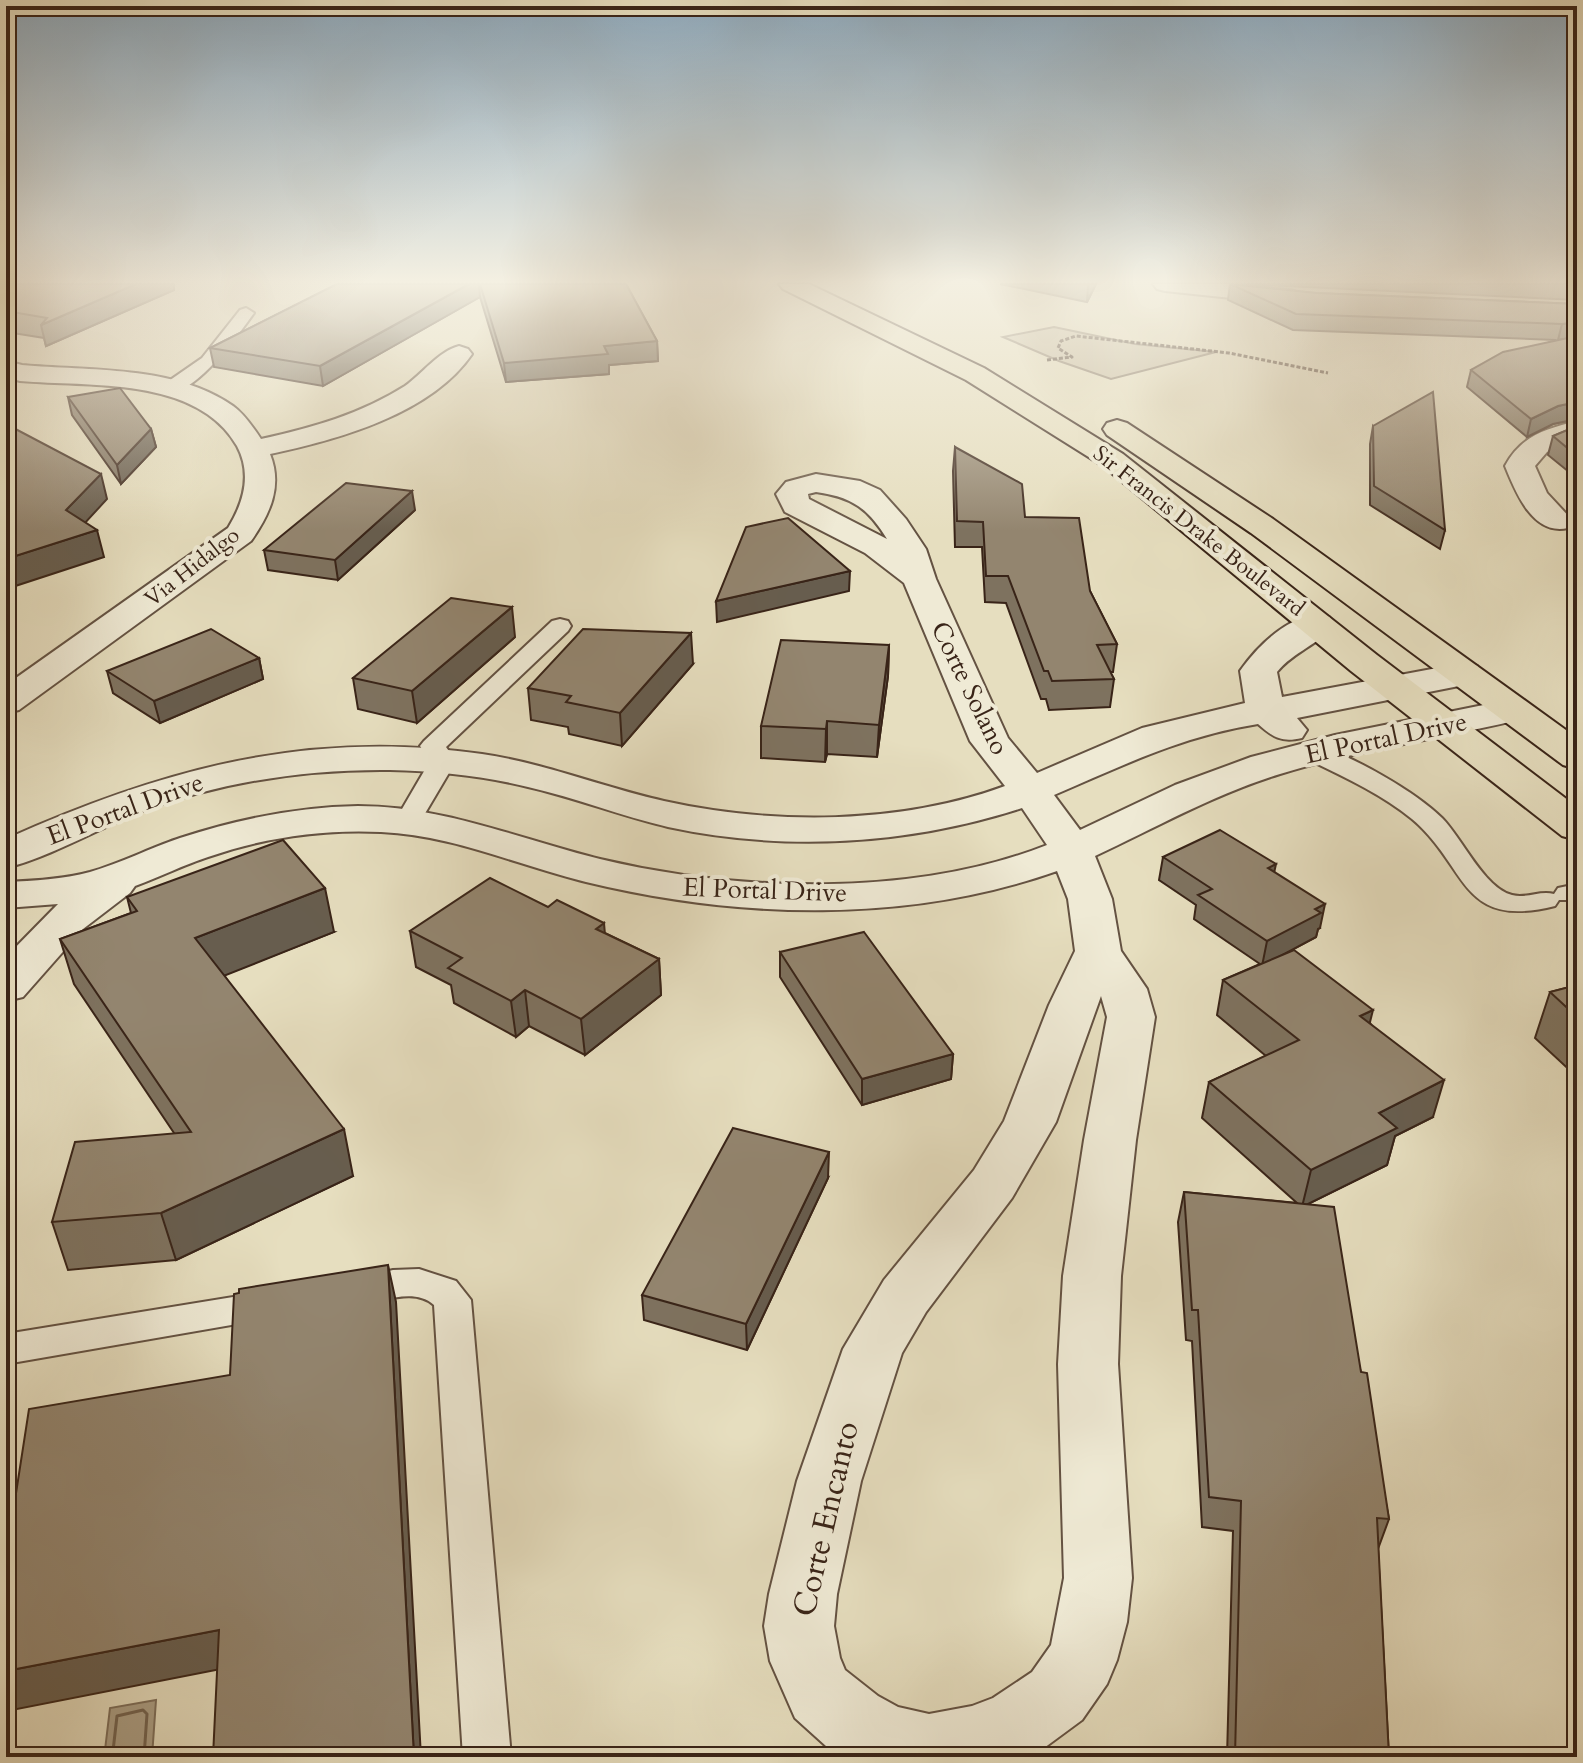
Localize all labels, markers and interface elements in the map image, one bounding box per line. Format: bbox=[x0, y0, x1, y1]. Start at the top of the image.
street label: Sir Francis Drake Boulevard bbox=[1087, 439, 1311, 623]
street label: Via Hidalgo bbox=[138, 520, 246, 614]
street label: Corte Solano bbox=[923, 616, 1017, 760]
street label: El Portal Drive bbox=[1302, 704, 1470, 772]
street label: El Portal Drive bbox=[42, 764, 208, 854]
street label: El Portal Drive bbox=[682, 870, 848, 910]
street label: Corte Encanto bbox=[782, 1417, 870, 1621]

